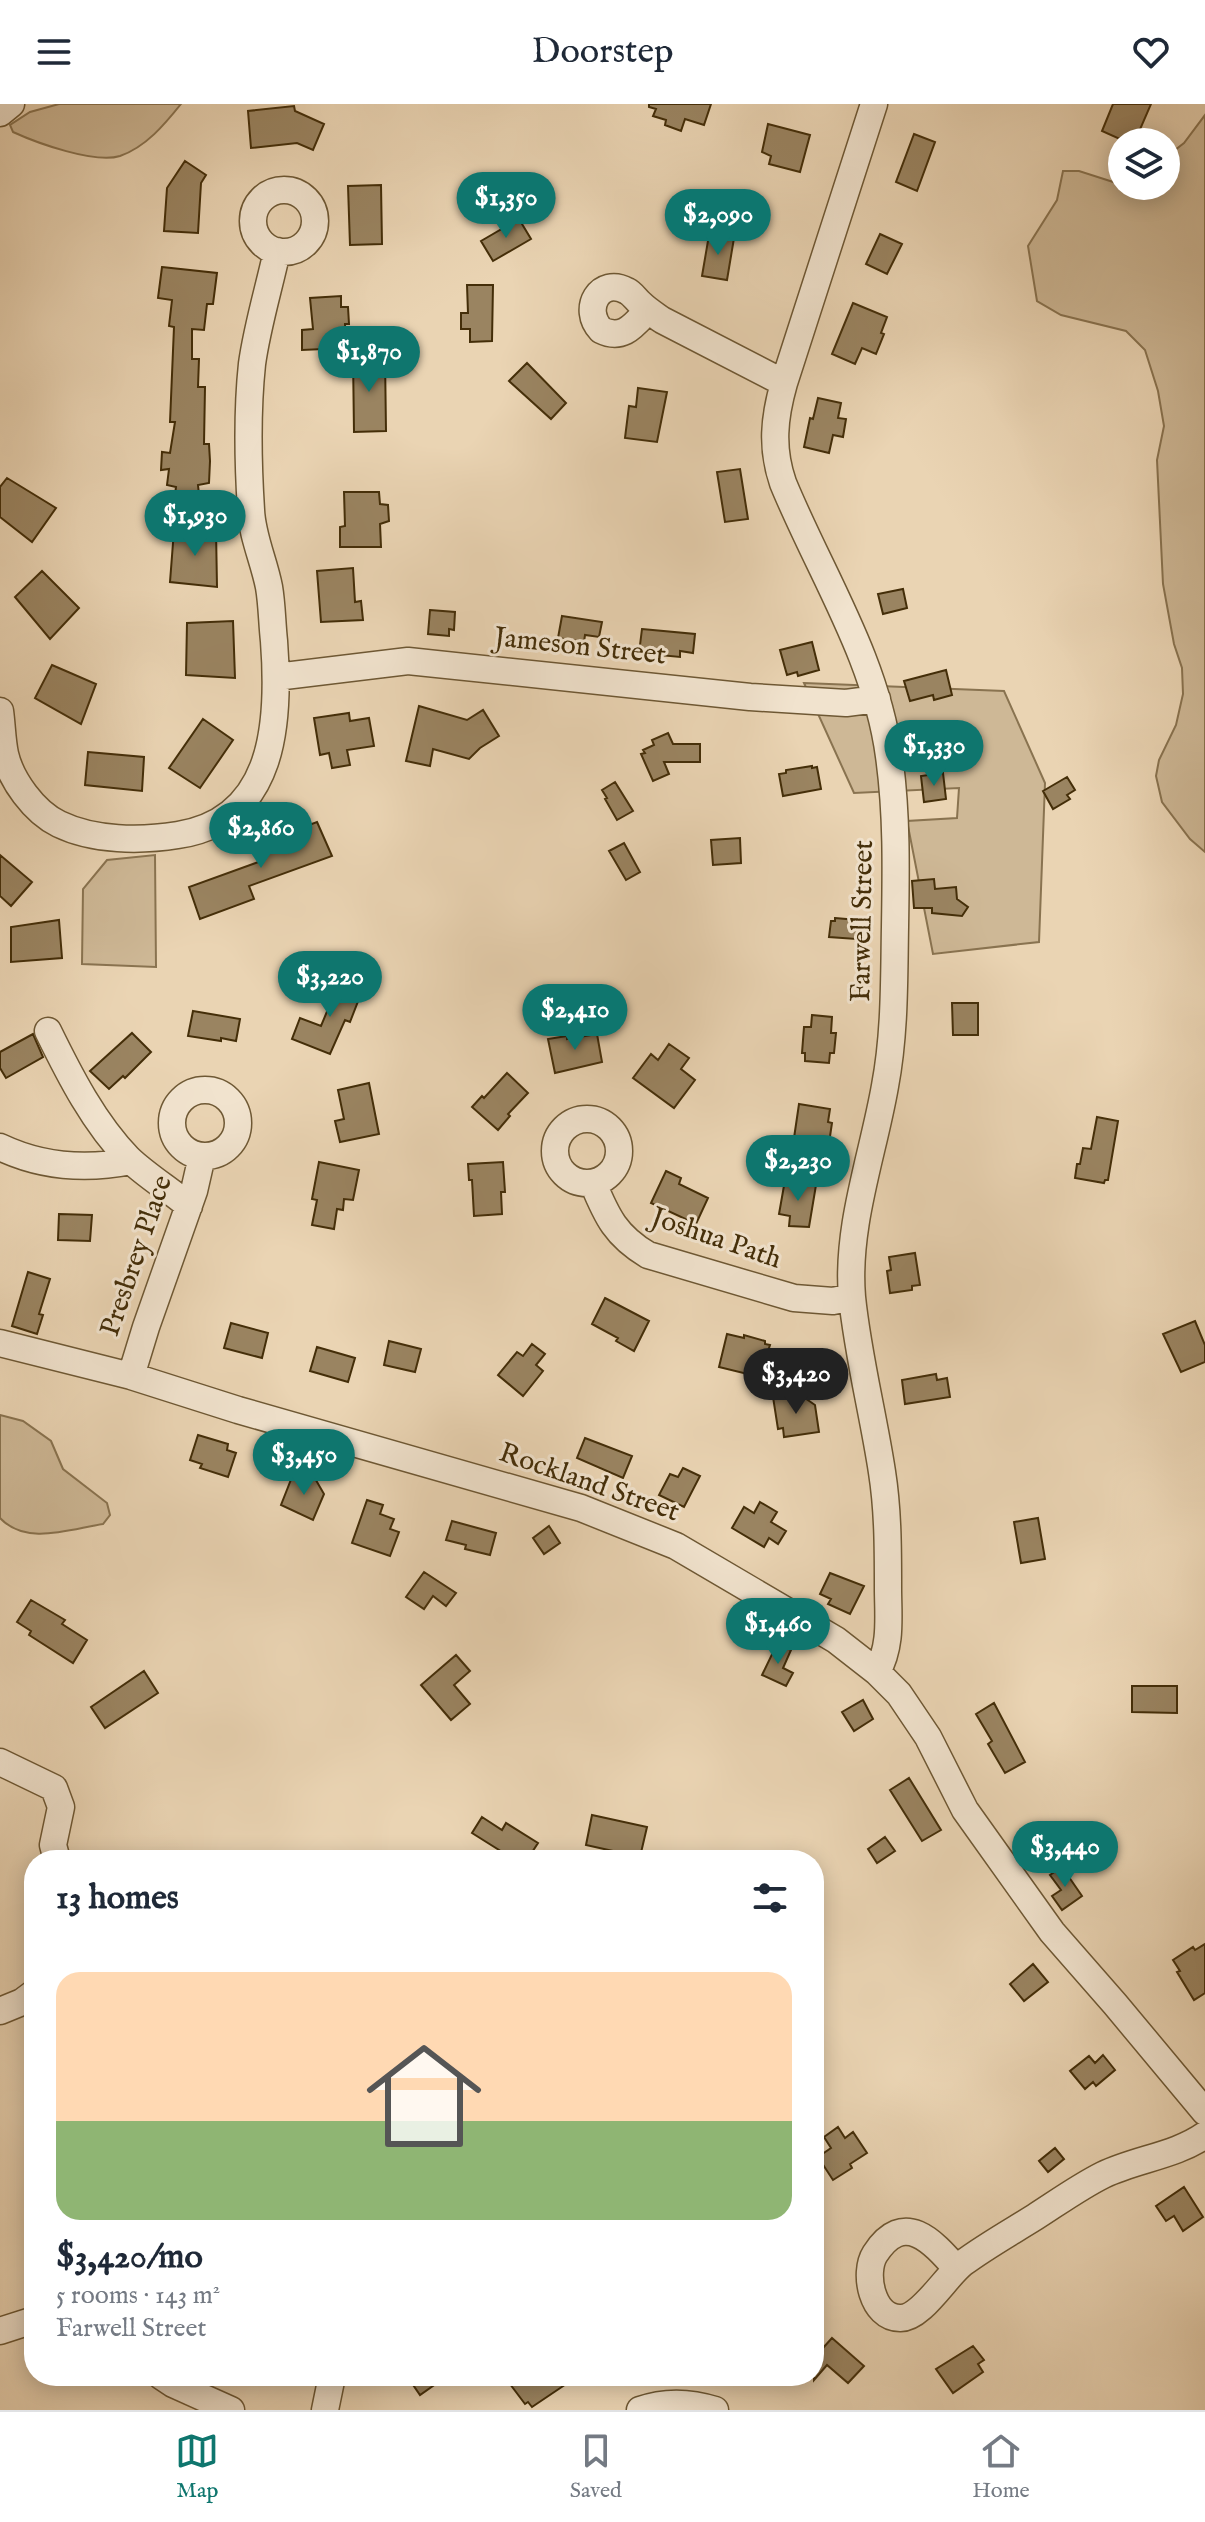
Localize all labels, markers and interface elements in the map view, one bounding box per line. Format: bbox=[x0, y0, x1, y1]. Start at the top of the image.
text: Doorstep bbox=[532, 29, 673, 75]
icon: menu bbox=[32, 30, 76, 74]
icon: heart bbox=[1129, 30, 1173, 74]
map controls bbox=[1108, 128, 1180, 200]
button: layers bbox=[1108, 128, 1180, 200]
pin: $1,350 bbox=[441, 172, 571, 240]
text: $1,350 bbox=[475, 181, 537, 214]
pin: $2,090 bbox=[653, 189, 783, 257]
text: $2,090 bbox=[683, 198, 753, 231]
pin: $1,870 bbox=[304, 326, 434, 394]
text: $1,870 bbox=[336, 335, 402, 368]
pin: $1,930 bbox=[130, 490, 260, 558]
text: $1,930 bbox=[163, 499, 227, 532]
street label: Jameson Street bbox=[489, 620, 668, 673]
pin: $1,330 bbox=[869, 720, 999, 788]
text: $1,330 bbox=[902, 729, 966, 762]
pin: $2,860 bbox=[196, 802, 326, 870]
text: $2,860 bbox=[227, 811, 295, 844]
street label: Farwell Street bbox=[844, 839, 882, 1002]
pin: $3,220 bbox=[265, 951, 395, 1019]
text: $3,220 bbox=[296, 960, 364, 993]
pin: $2,410 bbox=[510, 984, 640, 1052]
text: $2,410 bbox=[540, 993, 610, 1026]
pin: $2,230 bbox=[733, 1135, 863, 1203]
text: $2,230 bbox=[764, 1144, 832, 1177]
street label: Presbrey Place bbox=[93, 1171, 181, 1341]
street label: Joshua Path bbox=[643, 1199, 786, 1278]
pin: $3,420 bbox=[731, 1348, 861, 1416]
text: $3,420 bbox=[761, 1357, 831, 1390]
pin: $3,450 bbox=[239, 1429, 369, 1497]
street label: Rockland Street bbox=[494, 1436, 684, 1530]
text: $3,450 bbox=[271, 1438, 337, 1471]
pin: $1,460 bbox=[713, 1598, 843, 1666]
text: $1,460 bbox=[744, 1607, 812, 1640]
pin: $3,440 bbox=[1000, 1821, 1130, 1889]
text: $3,440 bbox=[1030, 1830, 1100, 1863]
icon: filters bbox=[748, 1876, 792, 1920]
text: 13 homes bbox=[56, 1877, 179, 1920]
icon: home bbox=[352, 2024, 496, 2168]
text: $3,420/mo bbox=[56, 2236, 203, 2279]
text: 5 rooms · 143 m² bbox=[56, 2279, 220, 2312]
text: Farwell Street bbox=[56, 2312, 206, 2345]
tab: Map bbox=[175, 2429, 219, 2505]
tab: Saved bbox=[570, 2429, 622, 2505]
tab: Home bbox=[972, 2429, 1030, 2505]

